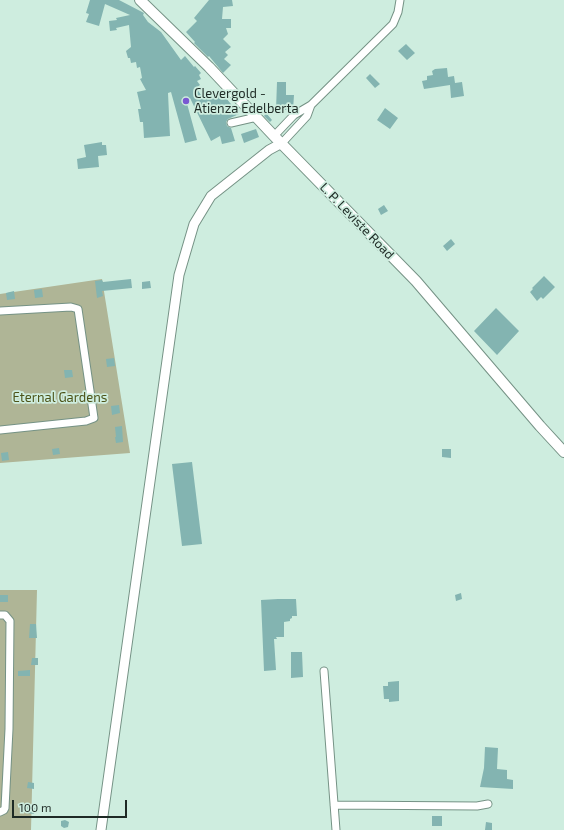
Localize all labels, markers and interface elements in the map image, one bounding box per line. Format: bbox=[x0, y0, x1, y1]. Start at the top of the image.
place label: Clevergold - Atienza Edelberta bbox=[194, 86, 299, 117]
marker: Clevergold - Atienza Edelberta bbox=[181, 96, 191, 106]
street label: L. P. Leviste Road bbox=[317, 180, 397, 262]
park label: Eternal Gardens bbox=[13, 390, 107, 406]
scale bar bbox=[14, 792, 129, 818]
text: 100 m bbox=[19, 800, 51, 814]

